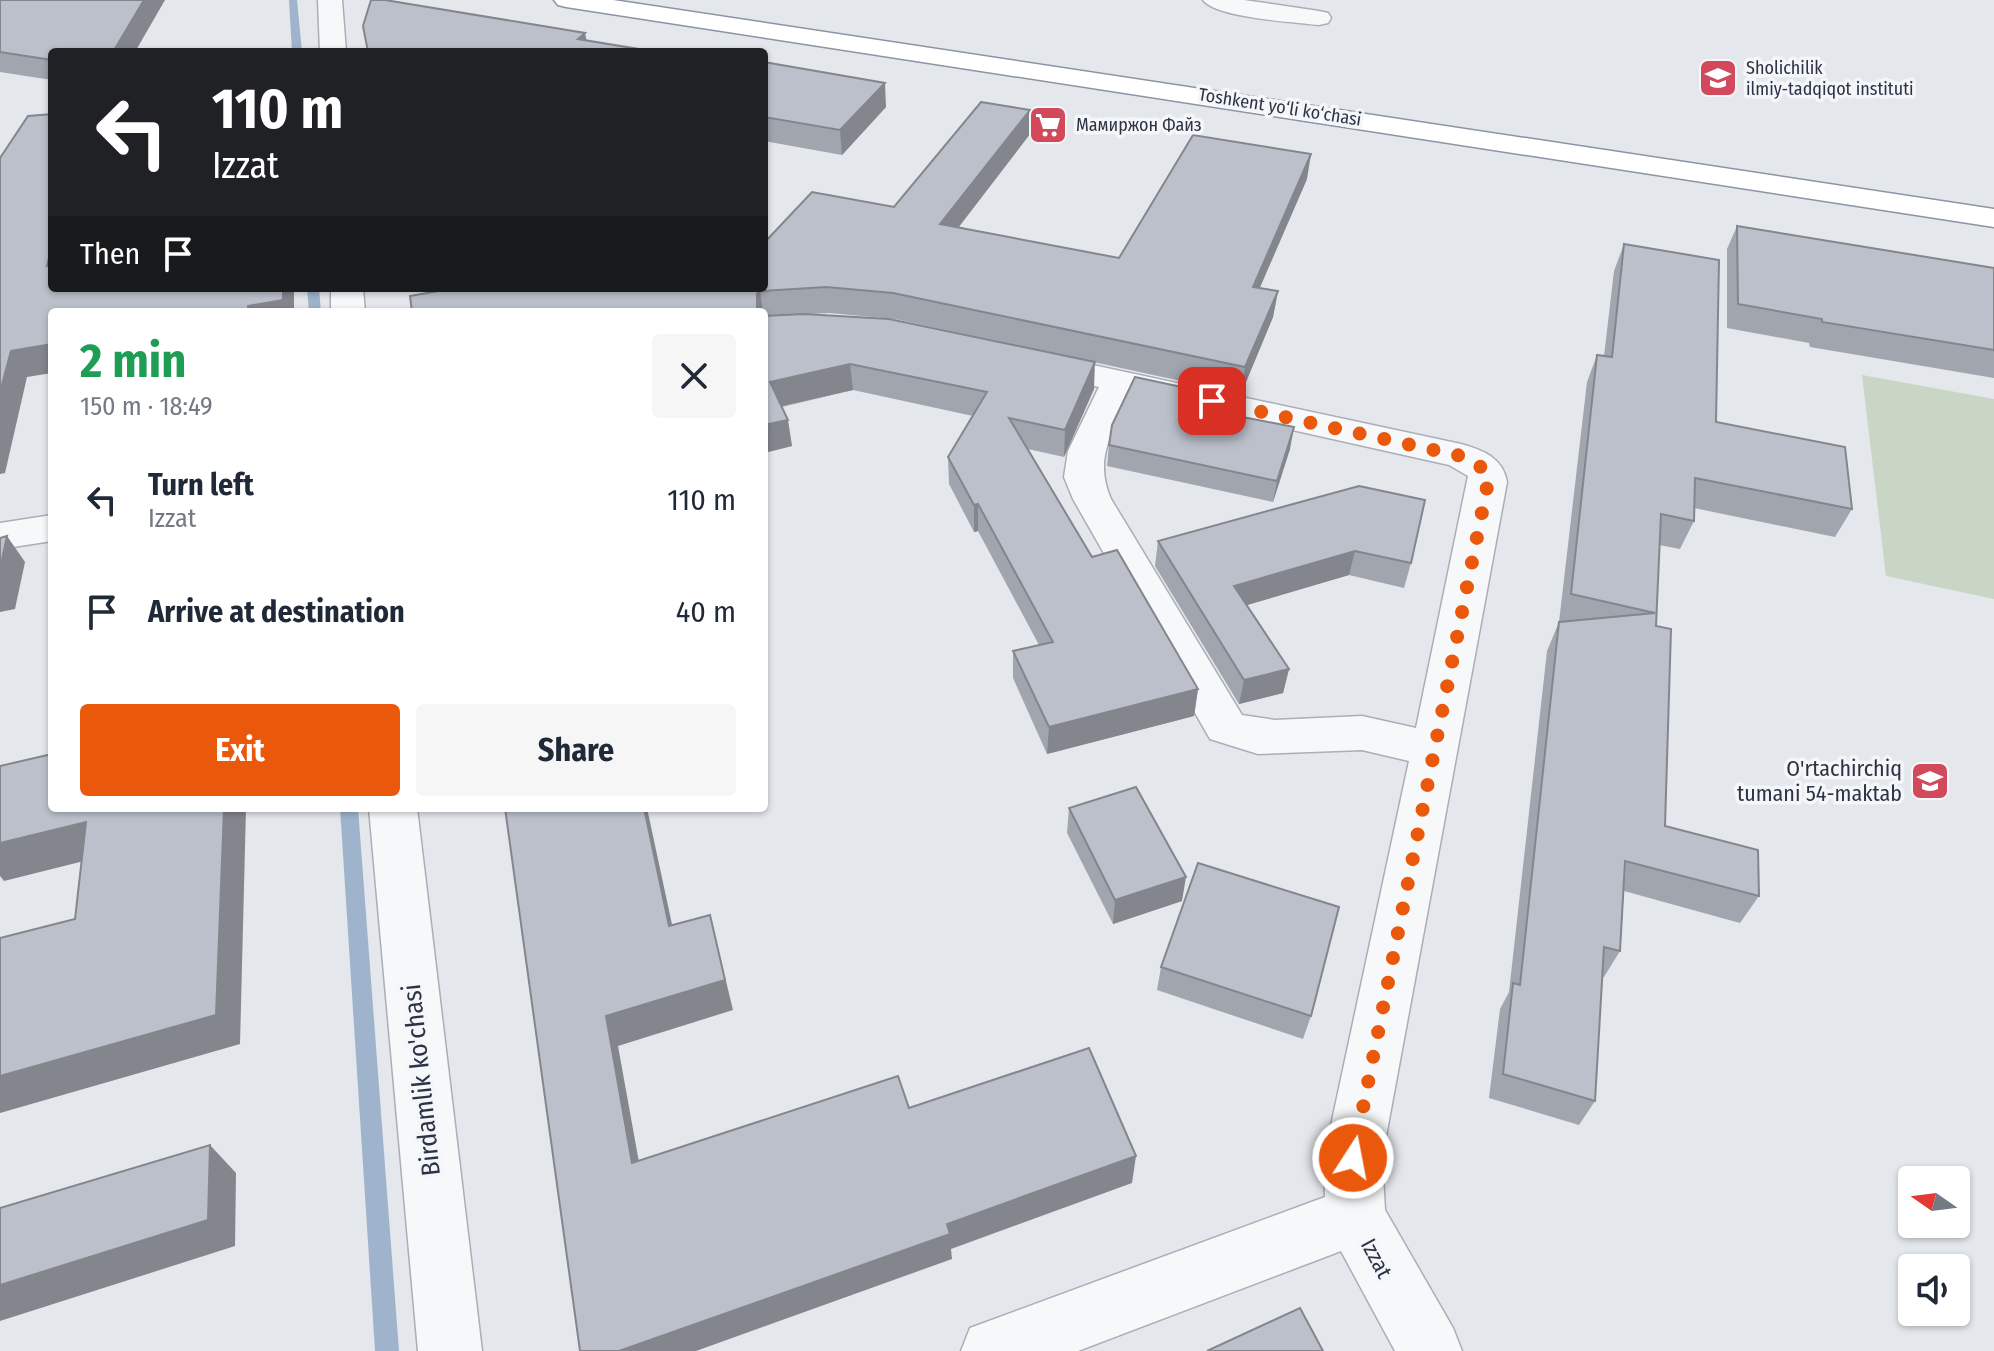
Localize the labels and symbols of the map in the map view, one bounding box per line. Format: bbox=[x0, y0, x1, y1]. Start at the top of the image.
school or university icon: Sholichilik ilmiy-tadqiqot instituti bbox=[1697, 57, 1739, 99]
place label: Sholichilik ilmiy-tadqiqot instituti bbox=[1746, 57, 1914, 100]
street label: Toshkent yo‘li ko‘chasi bbox=[1197, 83, 1363, 131]
supermarket icon: Мамиржон Файз bbox=[1027, 104, 1069, 146]
place label: Мамиржон Файз bbox=[1076, 114, 1202, 136]
pin bbox=[1178, 367, 1246, 435]
place label: O'rtachirchiq tumani 54-maktab bbox=[1737, 755, 1902, 807]
school or university icon: O'rtachirchiq tumani 54-maktab bbox=[1909, 760, 1951, 802]
street label: Birdamlik ko'chasi bbox=[396, 982, 447, 1177]
position arrow bbox=[1311, 1116, 1395, 1200]
north arrow bbox=[1898, 1166, 1970, 1238]
street label: Izzat bbox=[1355, 1234, 1398, 1283]

